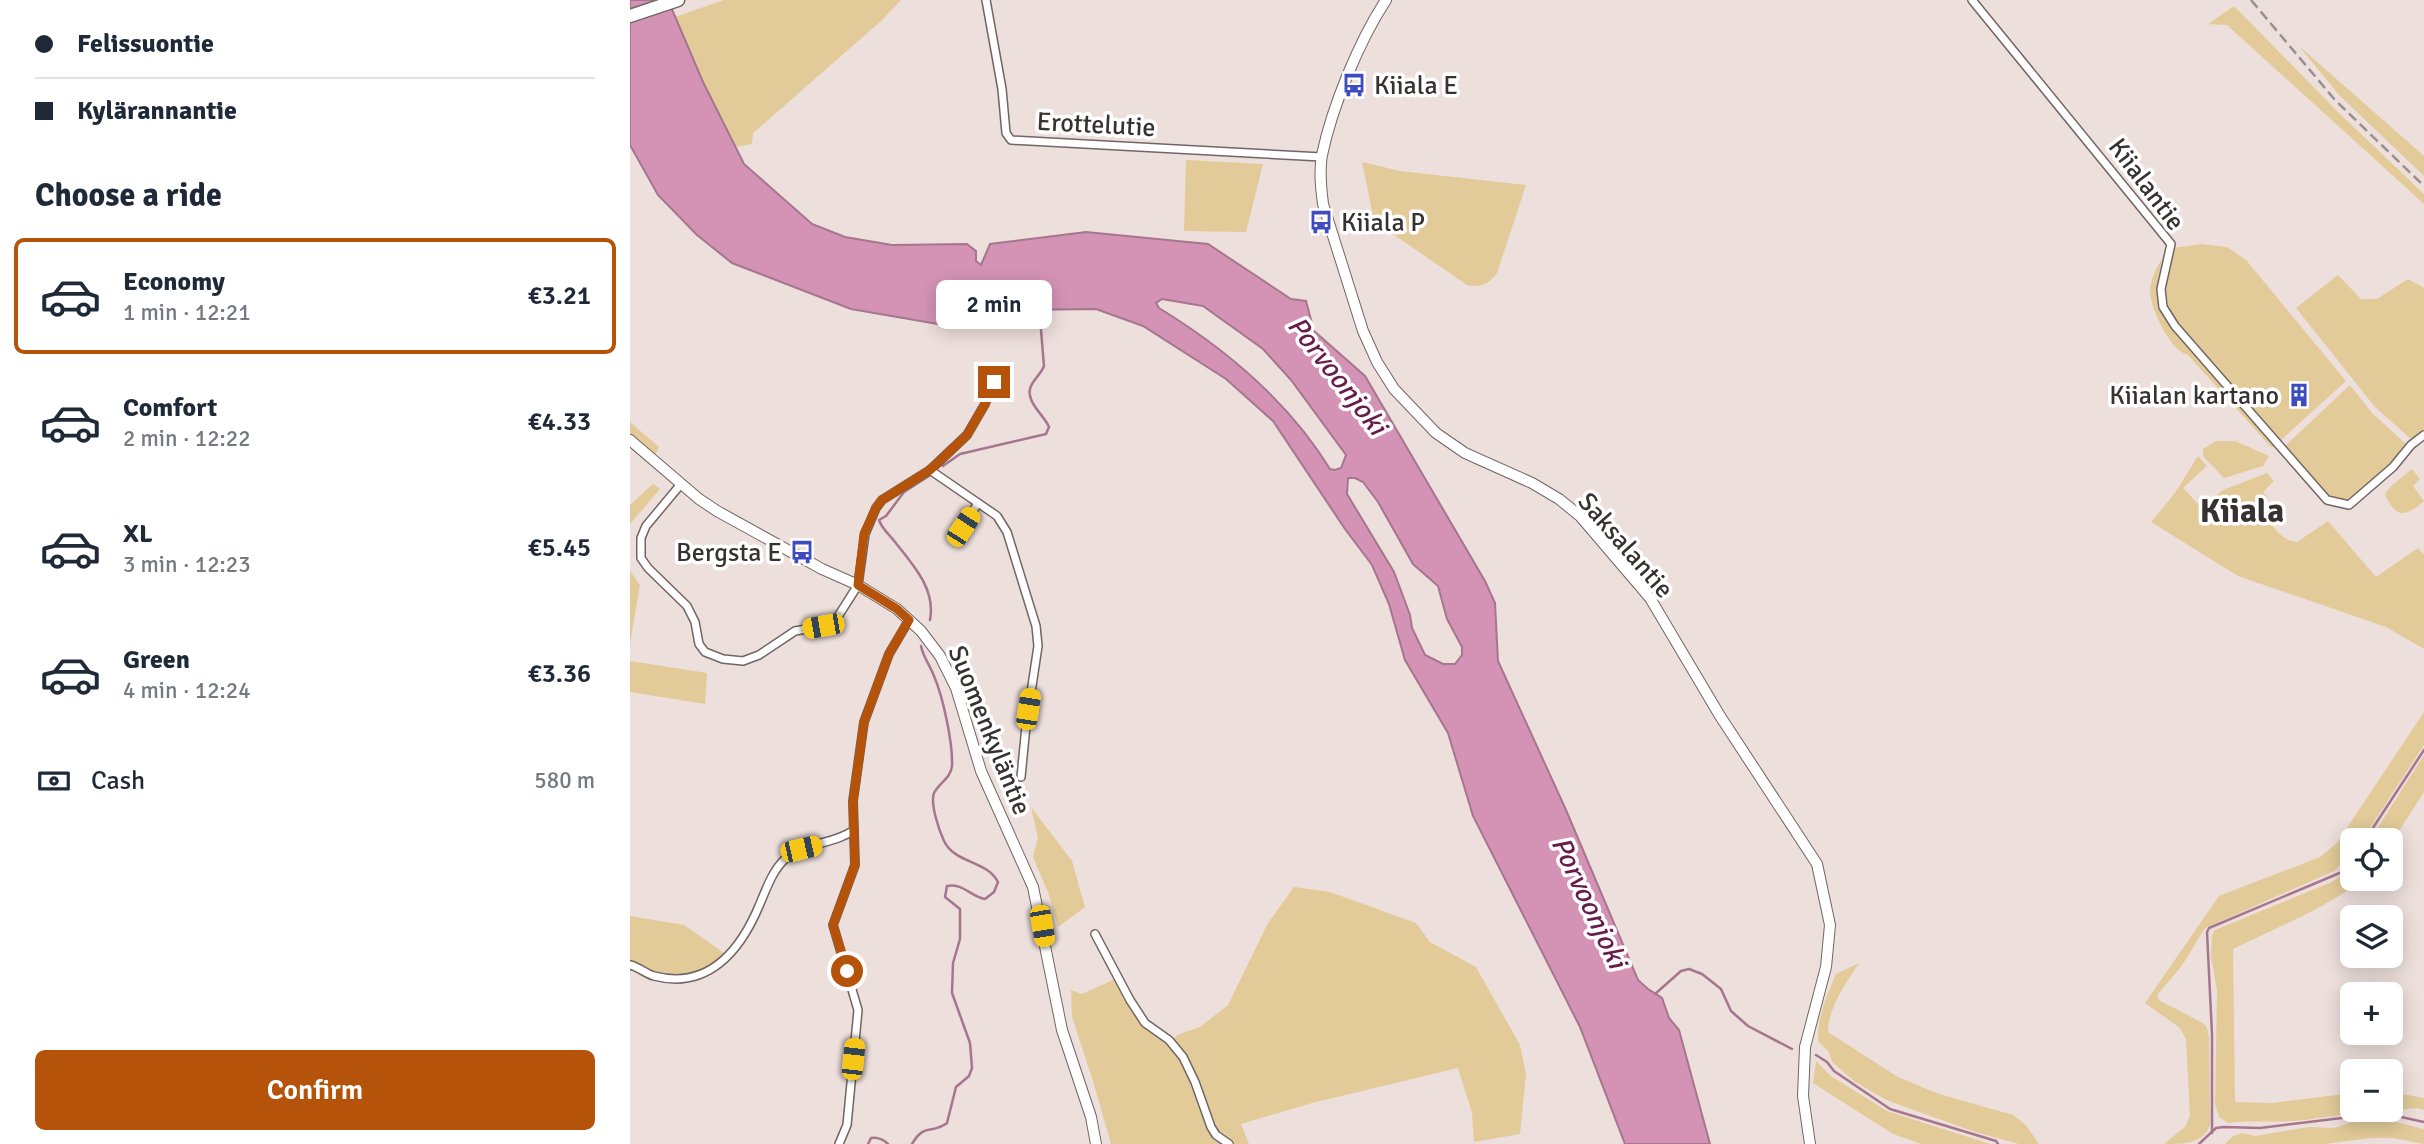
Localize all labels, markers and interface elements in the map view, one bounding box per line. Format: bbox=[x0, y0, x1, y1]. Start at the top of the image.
text: Felissuontie bbox=[77, 28, 214, 60]
place label: Kiiala E bbox=[1374, 70, 1458, 102]
bus stop icon: Kiiala E bbox=[1340, 71, 1368, 99]
text: Kylärannantie bbox=[77, 95, 237, 127]
street label: Erottelutie bbox=[1036, 106, 1156, 144]
street label: Kiialantie bbox=[2101, 132, 2191, 237]
text: Choose a ride bbox=[35, 176, 222, 215]
place label: Kiiala P bbox=[1341, 207, 1425, 239]
bus stop icon: Kiiala P bbox=[1307, 208, 1335, 236]
icon: car bbox=[39, 265, 102, 328]
text: Economy bbox=[123, 266, 225, 298]
text: €3.21 bbox=[528, 280, 591, 312]
callout: 2 min bbox=[936, 280, 1052, 330]
text: 2 min bbox=[966, 290, 1022, 319]
text: 1 min · 12:21 bbox=[123, 298, 251, 327]
water label: Porvoonjoki bbox=[1280, 309, 1396, 444]
route end bbox=[978, 366, 1010, 398]
place label: Kiialan kartano bbox=[2109, 380, 2279, 412]
building icon: Kiialan kartano bbox=[2285, 381, 2313, 409]
icon: car bbox=[39, 391, 102, 454]
text: Comfort bbox=[123, 392, 217, 424]
text: €4.33 bbox=[528, 406, 591, 438]
text: 2 min · 12:22 bbox=[123, 424, 251, 453]
street label: Saksalantie bbox=[1571, 486, 1680, 605]
district label: Kiiala bbox=[2200, 491, 2284, 532]
car bbox=[943, 504, 984, 550]
icon: car bbox=[39, 517, 102, 580]
text: XL bbox=[123, 518, 153, 550]
text: €5.45 bbox=[528, 532, 591, 564]
place label: Bergsta E bbox=[676, 537, 782, 569]
bus stop icon: Bergsta E bbox=[788, 538, 816, 566]
text: 3 min · 12:23 bbox=[123, 550, 251, 579]
car bbox=[801, 612, 846, 640]
street label: Suomenkyläntie bbox=[941, 641, 1038, 820]
icon: car bbox=[39, 643, 102, 706]
text: Green bbox=[123, 644, 190, 676]
text: €3.36 bbox=[528, 658, 591, 690]
text: 4 min · 12:24 bbox=[123, 676, 251, 705]
car bbox=[1015, 687, 1042, 731]
icon: cash bbox=[35, 762, 73, 800]
text: Cash bbox=[91, 765, 145, 797]
text: 580 m bbox=[534, 766, 595, 795]
map controls bbox=[2340, 828, 2403, 1122]
button: locate bbox=[2340, 828, 2403, 891]
water label: Porvoonjoki bbox=[1544, 831, 1635, 976]
car bbox=[779, 834, 824, 864]
car bbox=[1029, 903, 1056, 949]
button: layers bbox=[2340, 905, 2403, 968]
route start bbox=[831, 955, 863, 987]
button: + bbox=[2340, 982, 2403, 1045]
car bbox=[841, 1037, 866, 1081]
button: Confirm bbox=[35, 1050, 595, 1130]
button: − bbox=[2340, 1059, 2403, 1122]

